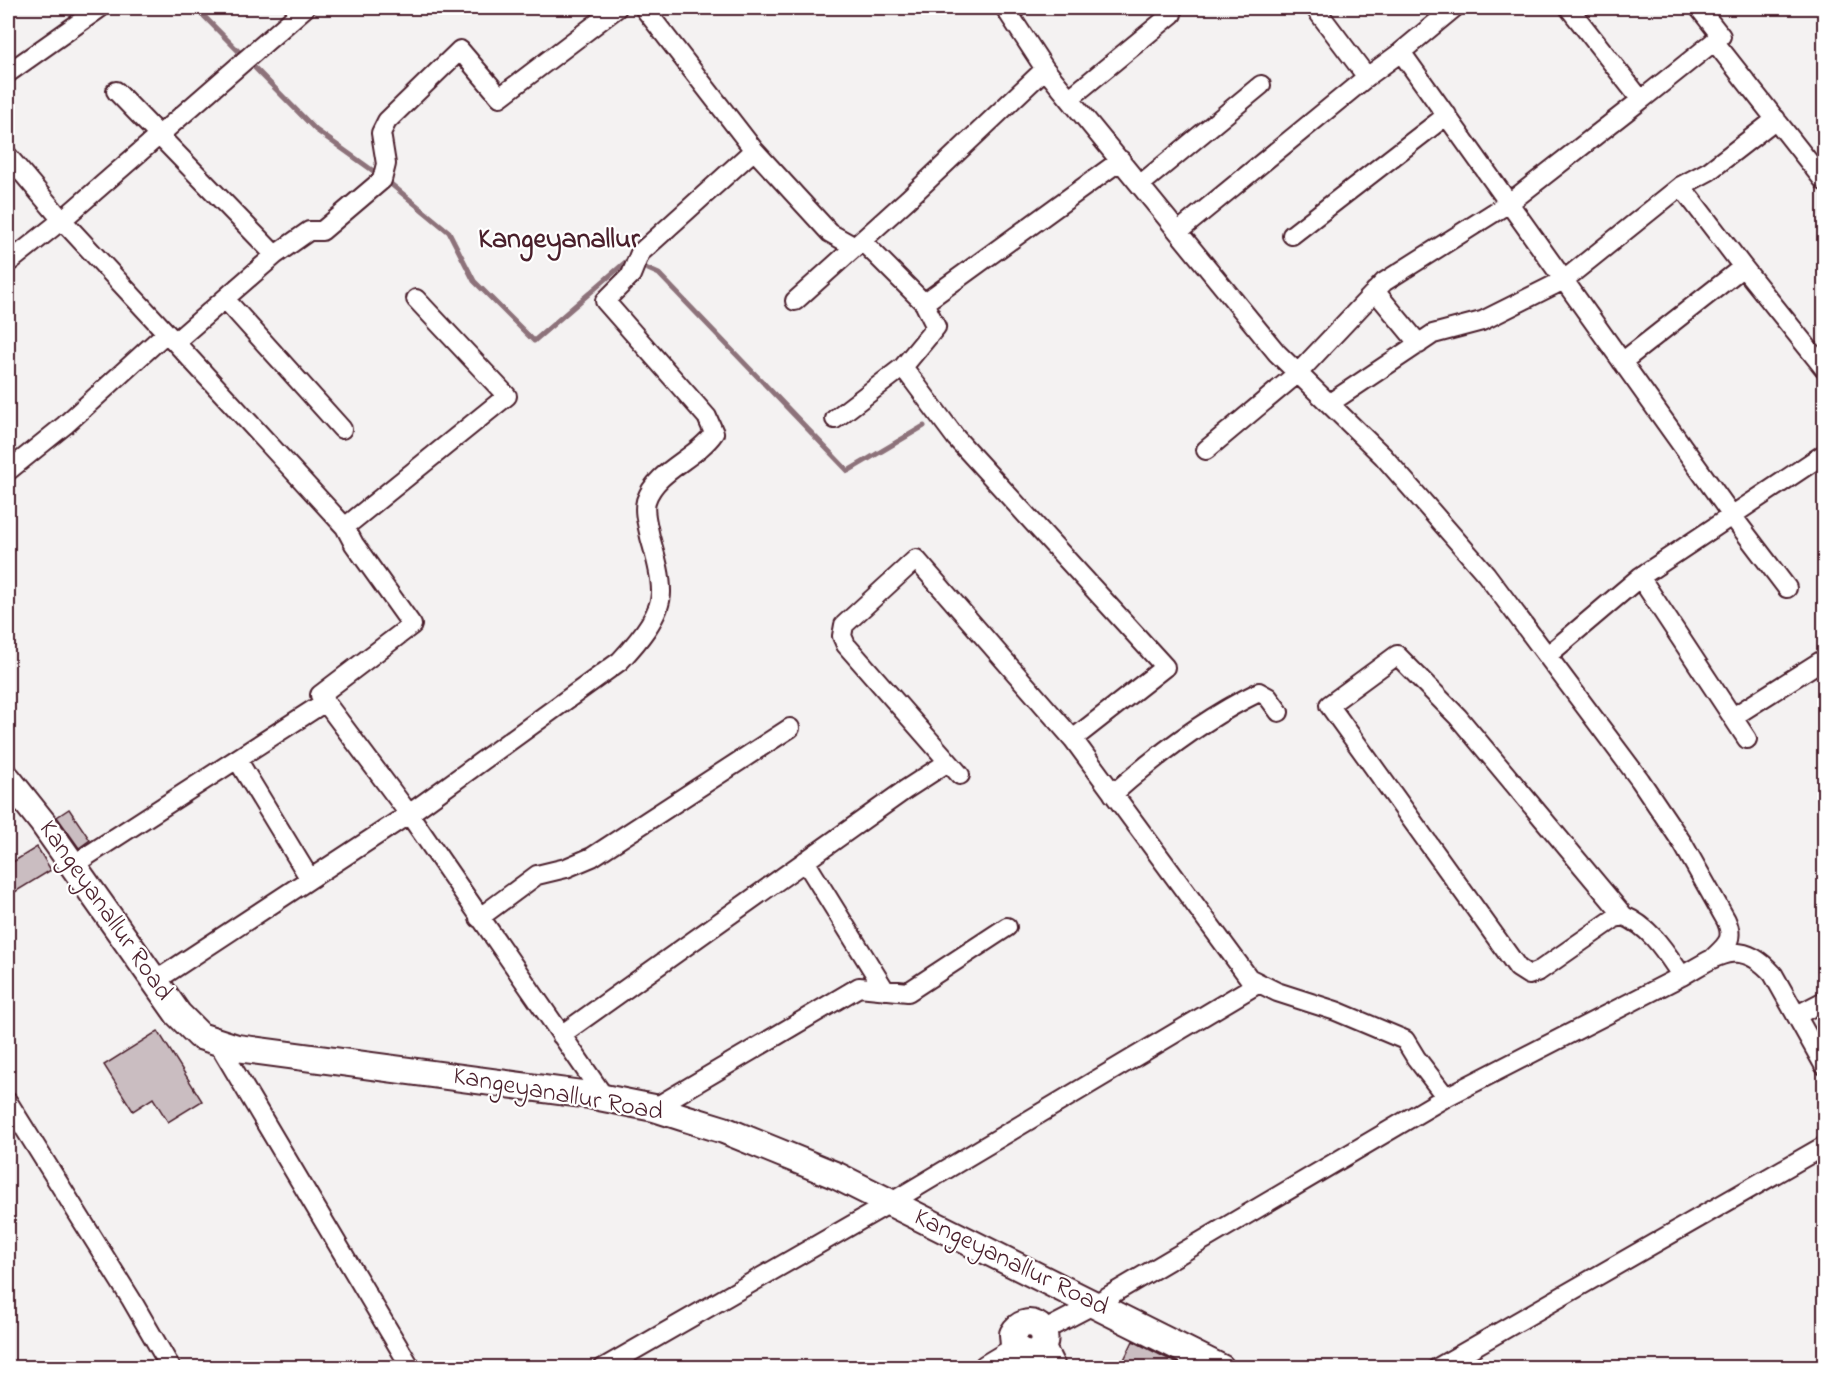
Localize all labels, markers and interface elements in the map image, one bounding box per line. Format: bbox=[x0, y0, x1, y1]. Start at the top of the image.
district label: Kangeyanallur bbox=[478, 220, 641, 262]
street label: Kangeyanallur Road bbox=[28, 813, 182, 1009]
street label: Kangeyanallur Road bbox=[450, 1058, 666, 1132]
street label: Kangeyanallur Road bbox=[907, 1199, 1115, 1327]

